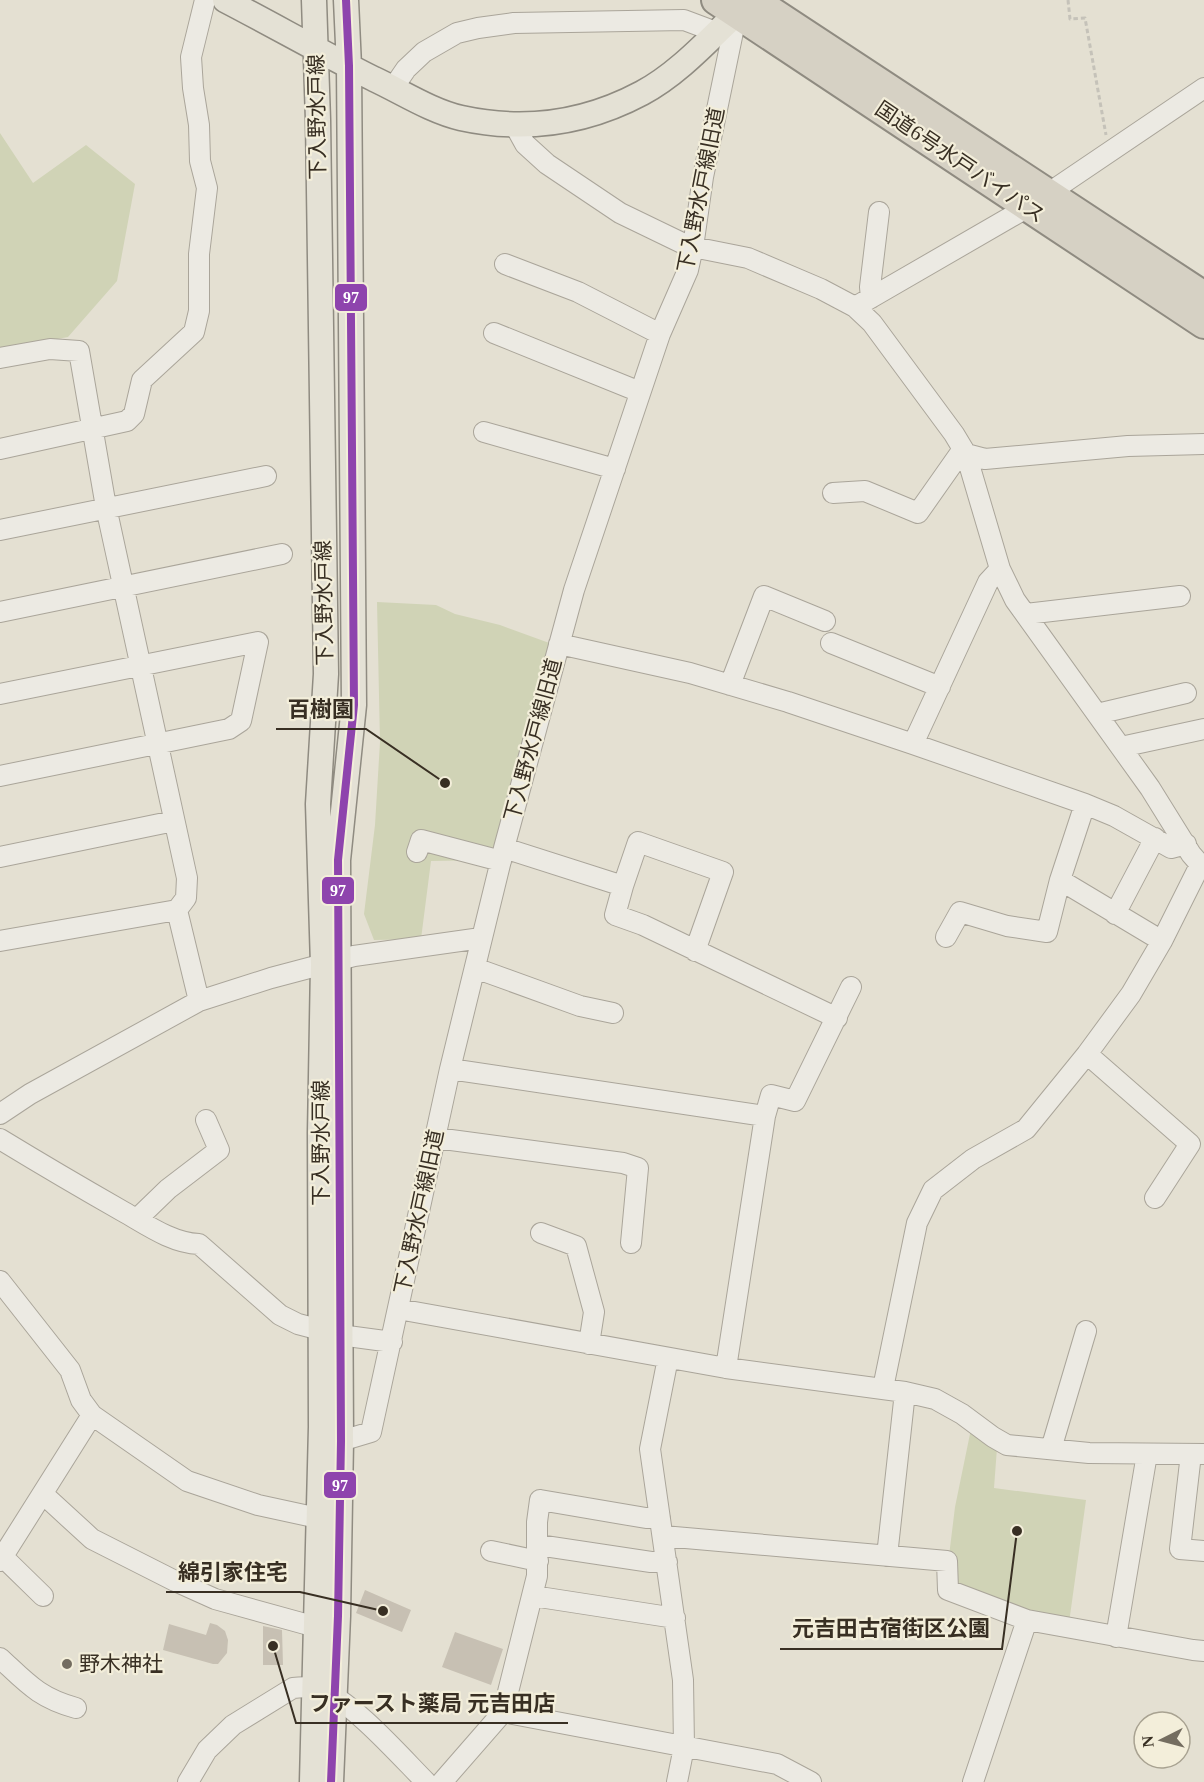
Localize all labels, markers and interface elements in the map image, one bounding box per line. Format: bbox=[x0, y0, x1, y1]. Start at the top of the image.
street label: 下入野水戸線 bbox=[304, 54, 330, 180]
street label: 国道6号水戸バイパス bbox=[871, 96, 1049, 228]
street label: 下入野水戸線旧道 bbox=[673, 105, 729, 275]
line badge: 97 bbox=[334, 283, 368, 312]
text: 97 bbox=[343, 289, 359, 306]
street label: 下入野水戸線 bbox=[311, 540, 337, 666]
street label: 下入野水戸線旧道 bbox=[500, 656, 566, 824]
callout: 百樹園 bbox=[276, 689, 366, 729]
text: 百樹園 bbox=[288, 697, 354, 722]
line badge: 97 bbox=[321, 876, 355, 905]
text: 97 bbox=[330, 882, 346, 899]
street label: 下入野水戸線 bbox=[309, 1080, 333, 1206]
street label: 下入野水戸線旧道 bbox=[390, 1127, 448, 1297]
line badge: 97 bbox=[323, 1471, 357, 1499]
text: 97 bbox=[332, 1477, 348, 1494]
callout: 綿引家住宅 bbox=[166, 1552, 300, 1592]
text: 綿引家住宅 bbox=[178, 1560, 288, 1585]
callout: 元吉田古宿街区公園 bbox=[780, 1609, 1002, 1649]
text: 元吉田古宿街区公園 bbox=[792, 1616, 990, 1641]
place label: 野木神社 bbox=[79, 1652, 163, 1676]
marker: 野木神社 bbox=[60, 1657, 74, 1671]
callout: ファースト薬局 元吉田店 bbox=[296, 1683, 568, 1723]
text: ファースト薬局 元吉田店 bbox=[309, 1691, 555, 1716]
north arrow bbox=[1132, 1710, 1192, 1770]
text: N bbox=[1138, 1734, 1157, 1748]

